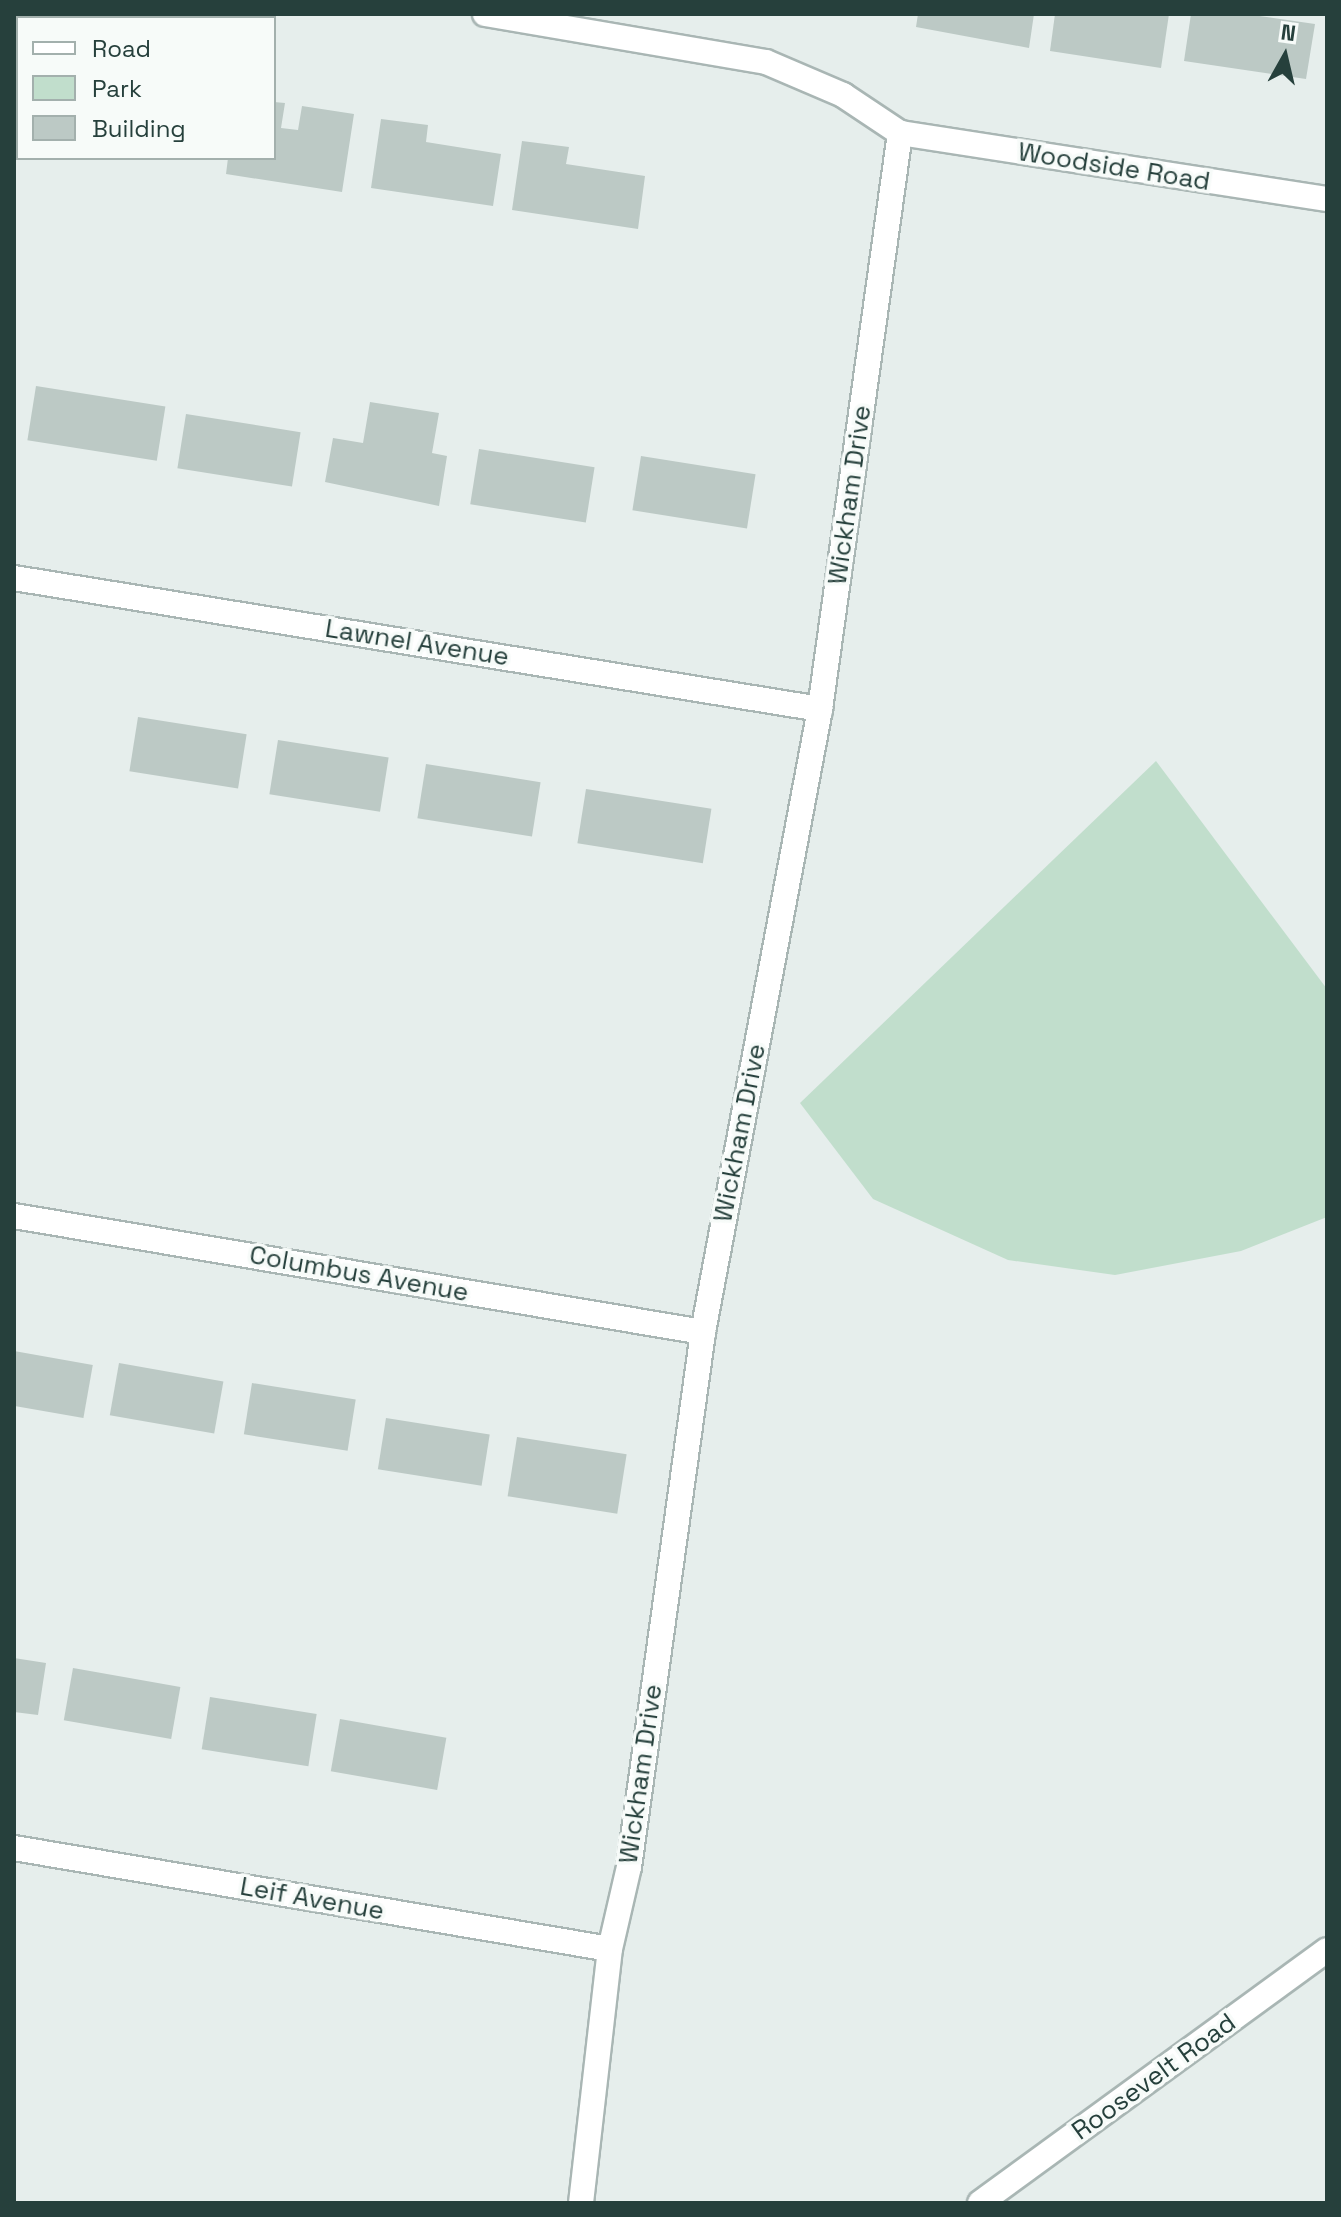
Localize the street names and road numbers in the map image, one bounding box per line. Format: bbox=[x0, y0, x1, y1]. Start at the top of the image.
street label: Woodside Road bbox=[1016, 136, 1212, 198]
street label: Wickham Drive bbox=[822, 403, 878, 587]
street label: Lawnel Avenue bbox=[323, 613, 511, 673]
street label: Wickham Drive bbox=[707, 1041, 773, 1225]
street label: Columbus Avenue bbox=[247, 1239, 471, 1309]
street label: Wickham Drive bbox=[613, 1682, 669, 1866]
street label: Leif Avenue bbox=[237, 1871, 387, 1927]
street label: Roosevelt Road bbox=[1066, 2007, 1242, 2147]

